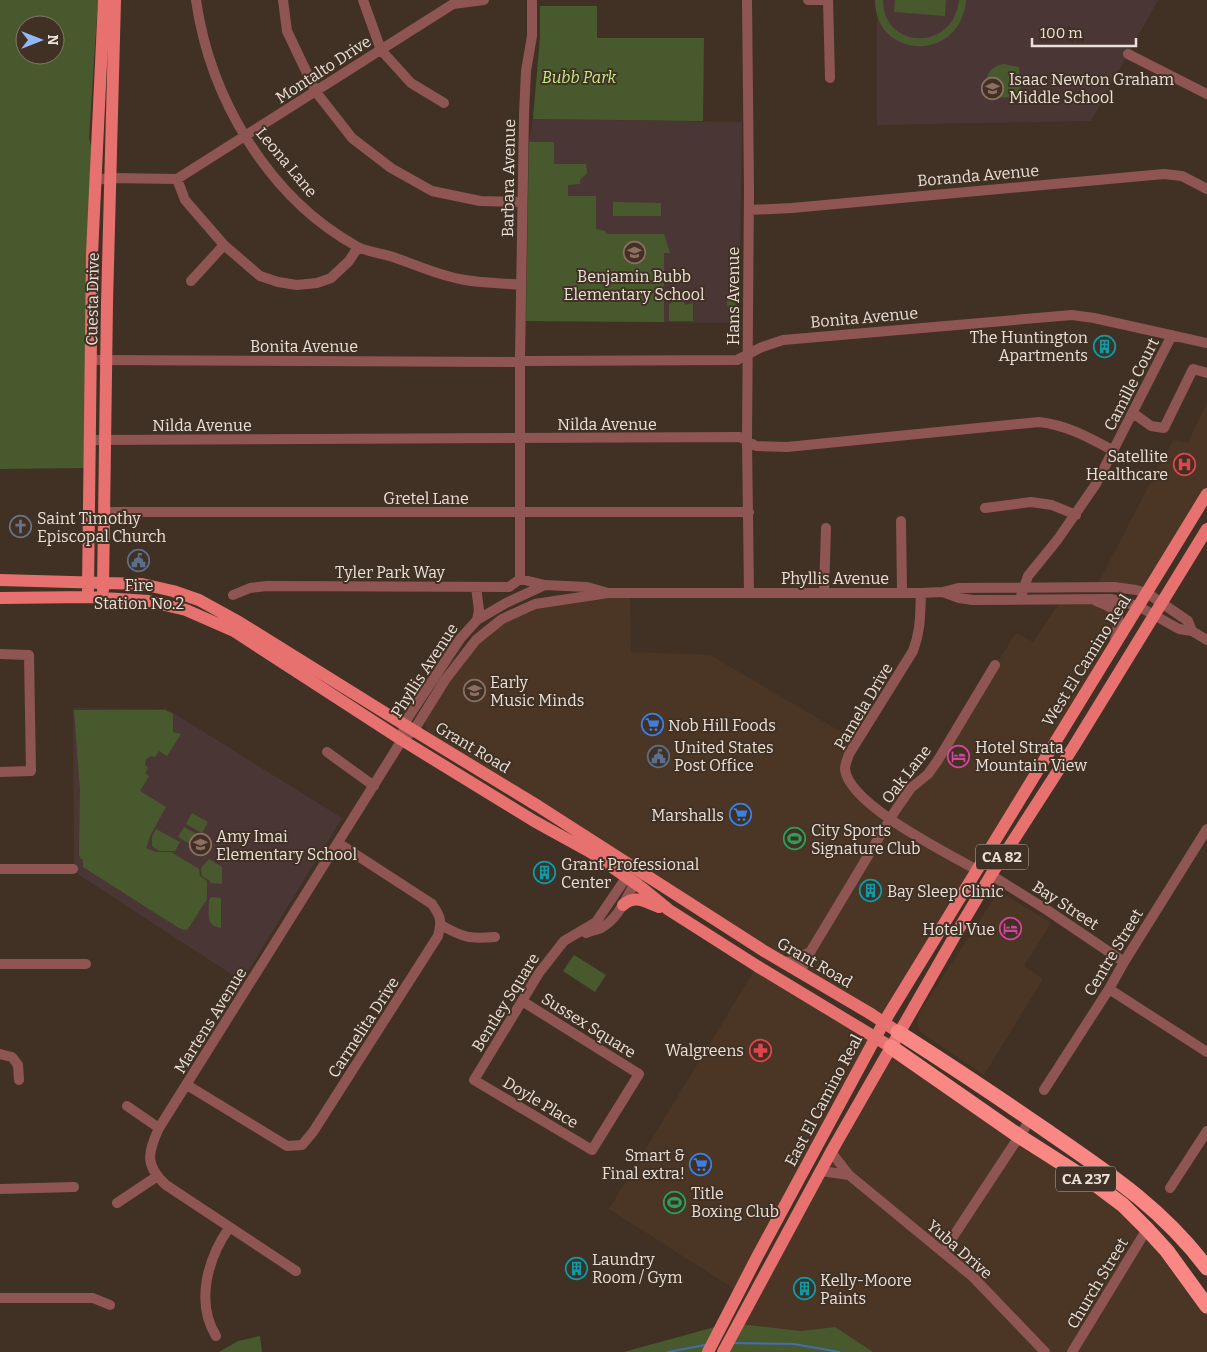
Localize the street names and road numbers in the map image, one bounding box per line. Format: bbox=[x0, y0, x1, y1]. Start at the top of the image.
street label: Montalto Drive bbox=[272, 32, 374, 107]
street label: Barbara Avenue bbox=[498, 119, 519, 237]
street label: Leona Lane bbox=[252, 124, 321, 201]
street label: Boranda Avenue bbox=[916, 161, 1040, 190]
street label: Hans Avenue bbox=[724, 247, 743, 345]
street label: Cuesta Drive bbox=[82, 252, 103, 346]
street label: Bonita Avenue bbox=[809, 303, 919, 332]
street label: Camille Court bbox=[1100, 334, 1163, 434]
street label: Bonita Avenue bbox=[250, 337, 358, 356]
street label: Nilda Avenue bbox=[557, 415, 657, 434]
street label: Nilda Avenue bbox=[152, 416, 252, 435]
street label: Gretel Lane bbox=[383, 489, 469, 508]
street label: Tyler Park Way bbox=[335, 563, 445, 582]
street label: Phyllis Avenue bbox=[781, 569, 889, 588]
street label: West El Camino Real bbox=[1038, 590, 1135, 730]
street label: Phyllis Avenue bbox=[387, 620, 462, 721]
street label: Pamela Drive bbox=[830, 659, 897, 753]
street label: Grant Road bbox=[432, 718, 514, 777]
street label: Oak Lane bbox=[878, 741, 935, 807]
road number: CA 82 bbox=[976, 844, 1028, 870]
street label: Bay Street bbox=[1029, 877, 1103, 934]
street label: Centre Street bbox=[1080, 905, 1147, 999]
street label: Grant Road bbox=[774, 933, 856, 992]
street label: Bentley Square bbox=[468, 950, 543, 1055]
street label: Martens Avenue bbox=[170, 964, 251, 1077]
street label: Carmelita Drive bbox=[324, 973, 403, 1081]
street label: Sussex Square bbox=[538, 989, 639, 1062]
street label: East El Camino Real bbox=[781, 1031, 866, 1169]
street label: Doyle Place bbox=[500, 1073, 582, 1132]
road number: CA 237 bbox=[1056, 1166, 1116, 1192]
street label: Yuba Drive bbox=[923, 1216, 996, 1283]
street label: Church Street bbox=[1063, 1234, 1132, 1332]

